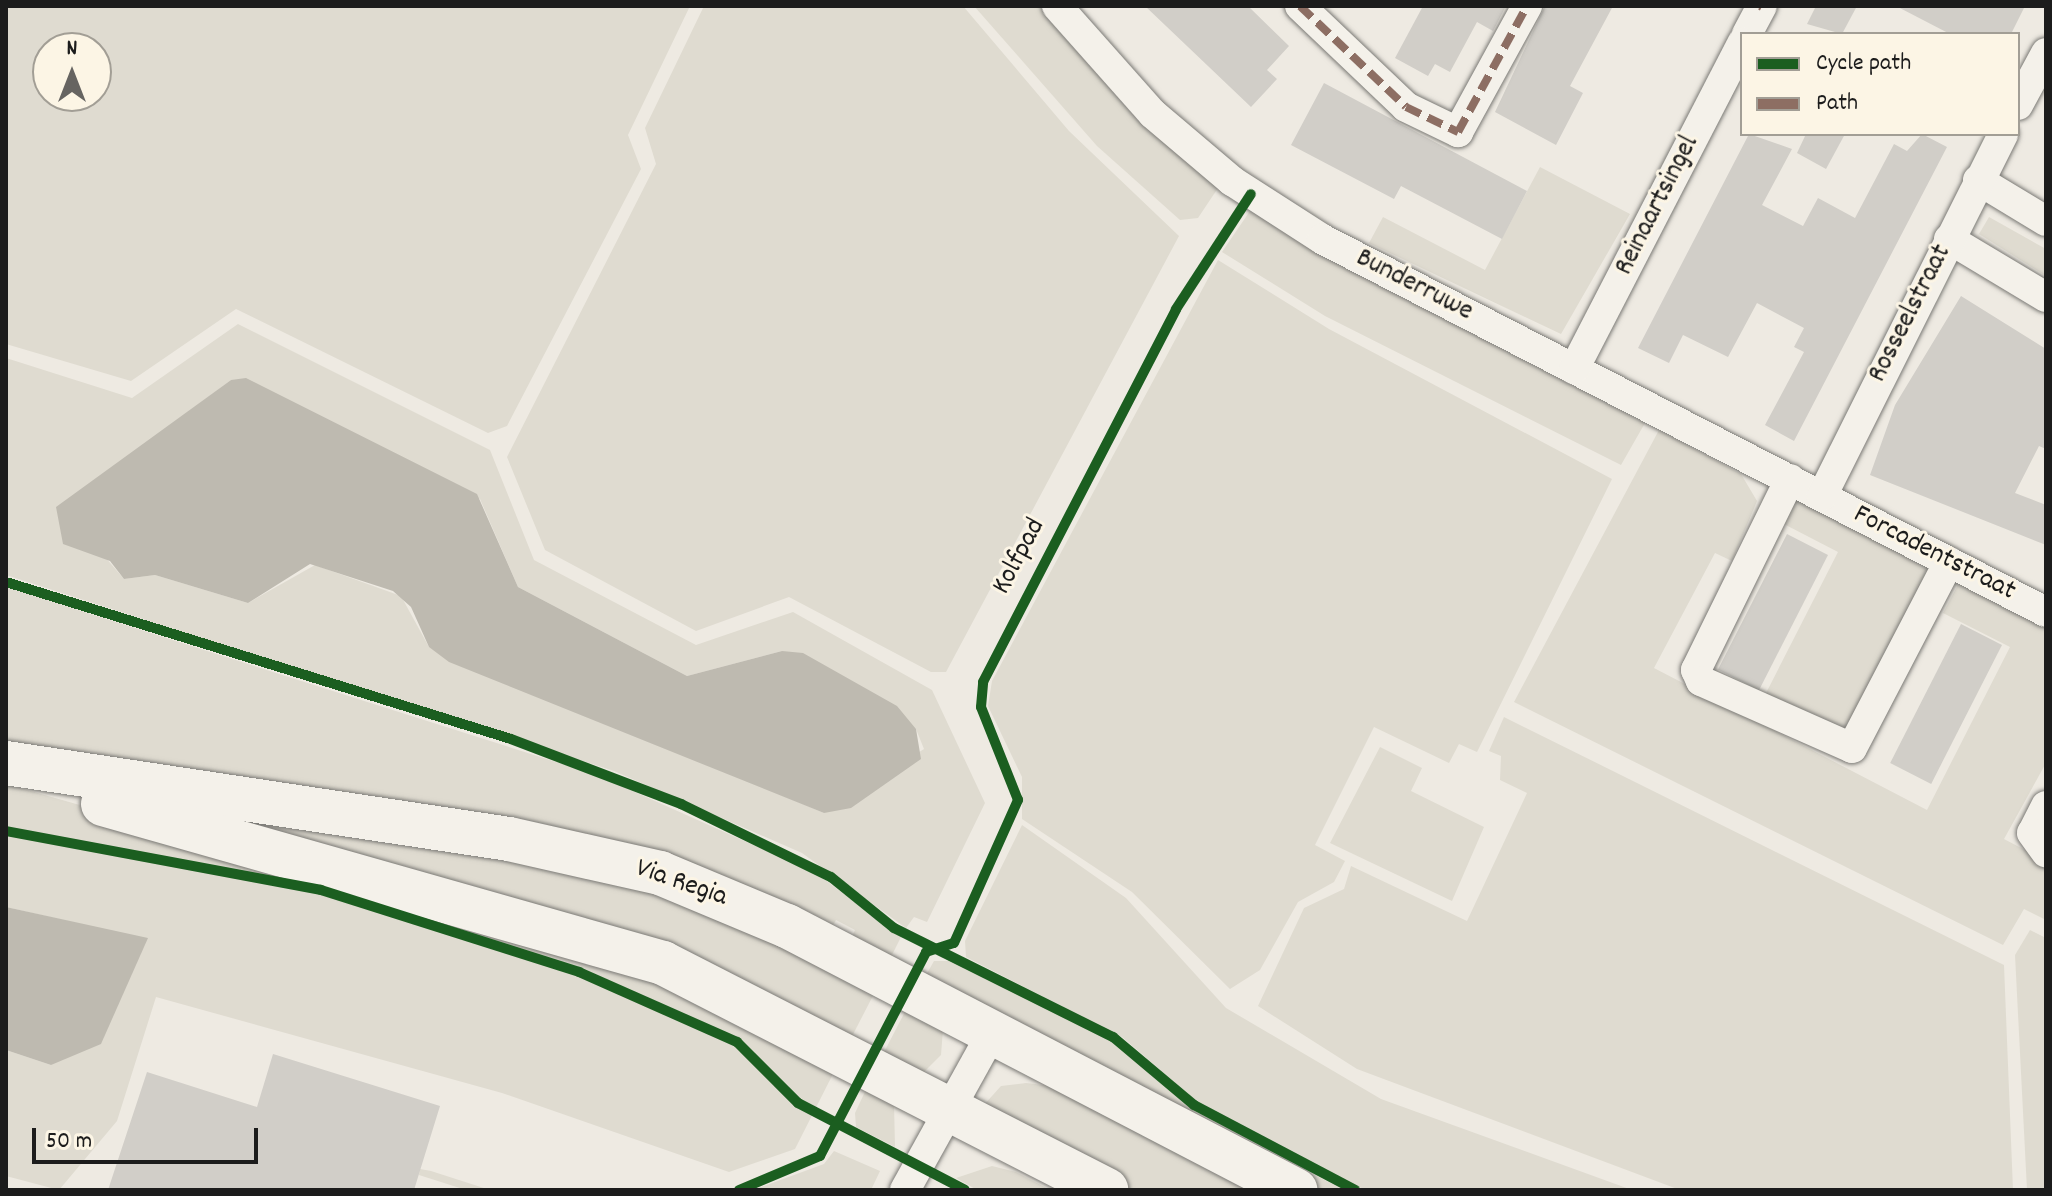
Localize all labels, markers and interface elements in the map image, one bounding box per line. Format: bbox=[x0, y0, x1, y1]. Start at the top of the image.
north arrow bbox=[32, 32, 112, 112]
legend bbox=[1740, 32, 2020, 136]
text: N bbox=[67, 34, 77, 65]
text: Cycle path bbox=[1816, 47, 1911, 81]
text: Path bbox=[1816, 87, 1858, 121]
street label: Reinaartsingel bbox=[1609, 131, 1707, 281]
street label: Rosseelstraat bbox=[1862, 240, 1960, 388]
street label: Bunderruwe bbox=[1350, 242, 1478, 330]
street label: Forcadentstraat bbox=[1847, 499, 2021, 609]
street label: Kolfpad bbox=[986, 513, 1054, 601]
street label: Via Regia bbox=[631, 853, 731, 915]
scale bar bbox=[36, 1112, 262, 1162]
text: 50 m bbox=[46, 1125, 92, 1159]

